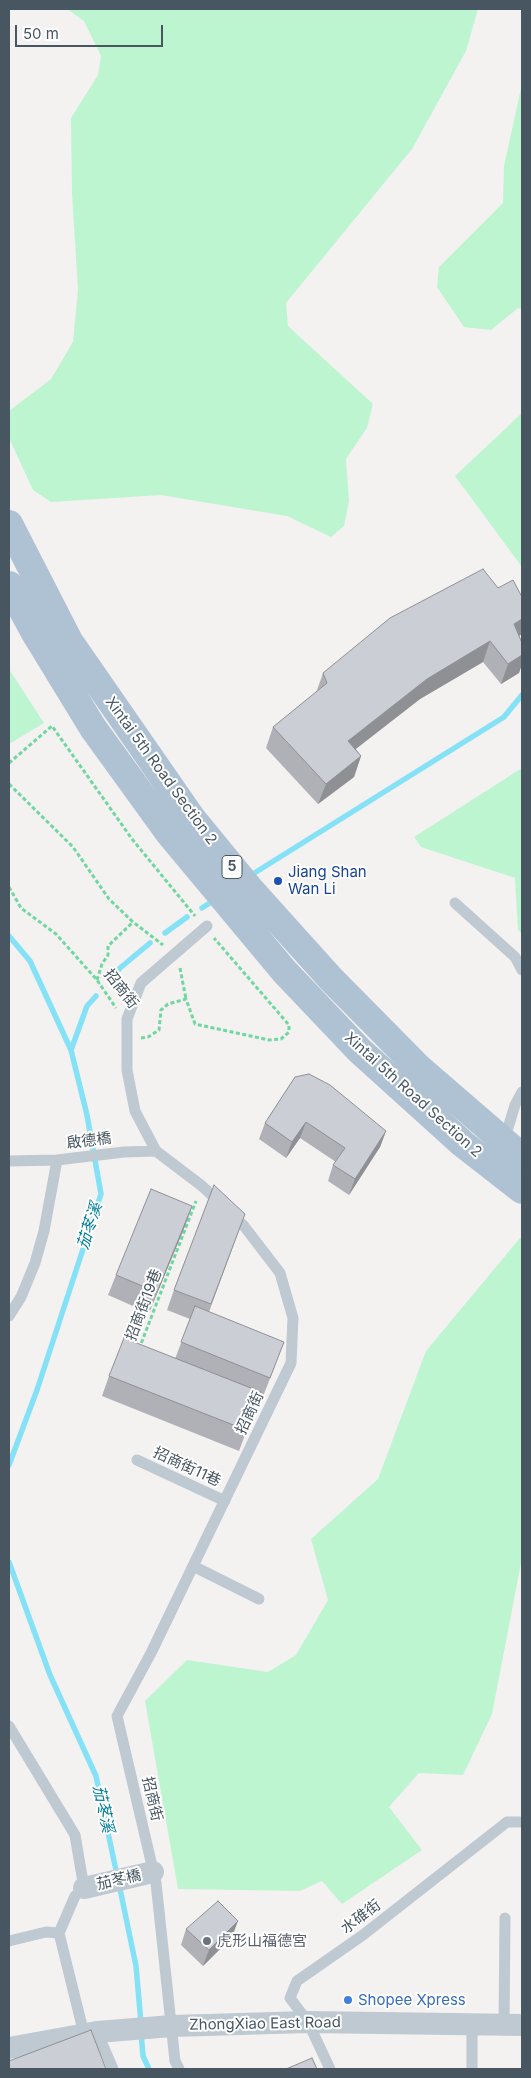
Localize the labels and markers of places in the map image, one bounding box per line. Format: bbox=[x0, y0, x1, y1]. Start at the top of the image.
place label: Jiang Shan Wan Li bbox=[288, 863, 367, 898]
marker: Jiang Shan Wan Li bbox=[272, 875, 284, 887]
place label: 虎形山福德宮 bbox=[217, 1932, 307, 1950]
marker: 虎形山福德宮 bbox=[201, 1935, 213, 1947]
place label: Shopee Xpress bbox=[358, 1991, 466, 2009]
marker: Shopee Xpress bbox=[342, 1994, 354, 2006]

